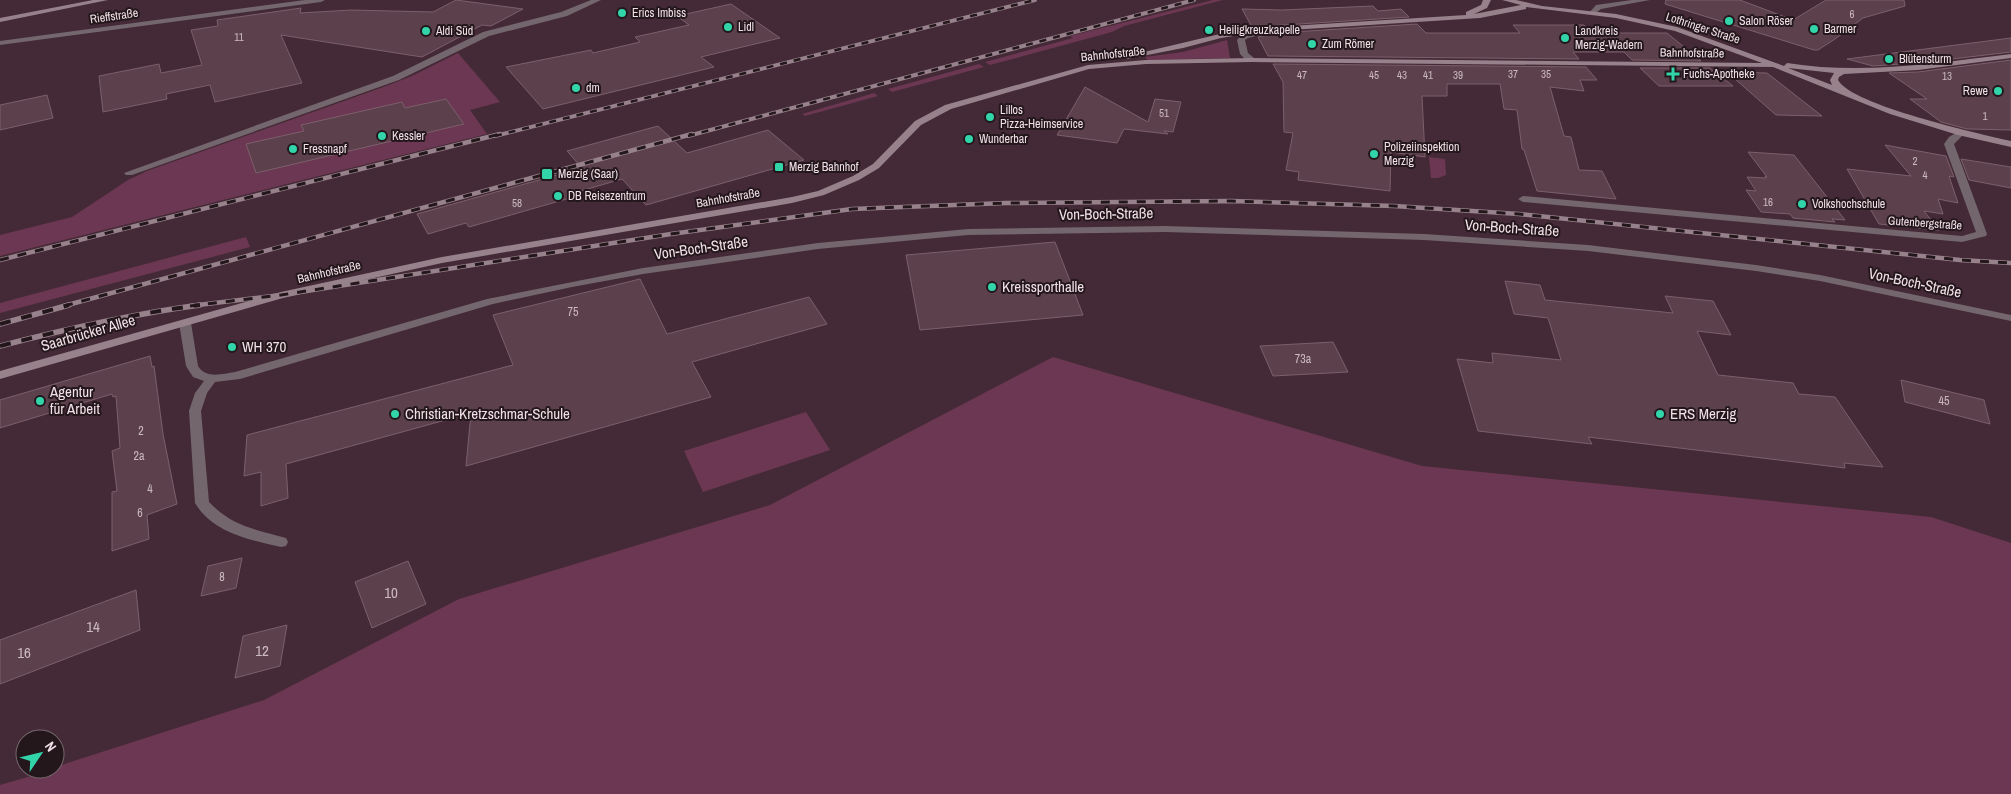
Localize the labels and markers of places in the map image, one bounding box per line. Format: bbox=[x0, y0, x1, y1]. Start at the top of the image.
place label: Erics Imbiss bbox=[632, 5, 686, 21]
marker: Erics Imbiss bbox=[616, 7, 628, 19]
place label: Salon Röser bbox=[1739, 13, 1794, 29]
marker: Salon Röser bbox=[1723, 15, 1735, 27]
place label: Lidl bbox=[738, 19, 754, 35]
marker: Lidl bbox=[722, 21, 734, 33]
place label: Barmer bbox=[1824, 21, 1857, 37]
place label: Heiligkreuzkapelle bbox=[1219, 22, 1300, 38]
place label: Aldi Süd bbox=[435, 23, 473, 39]
place label: Landkreis Merzig-Wadern bbox=[1575, 23, 1642, 53]
marker: Barmer bbox=[1808, 23, 1820, 35]
marker: Heiligkreuzkapelle bbox=[1203, 24, 1215, 36]
marker: Aldi Süd bbox=[420, 25, 432, 37]
marker: Landkreis Merzig-Wadern bbox=[1559, 32, 1571, 44]
place label: Zum Römer bbox=[1322, 36, 1375, 52]
marker: Zum Römer bbox=[1306, 38, 1318, 50]
place label: Blütensturm bbox=[1899, 51, 1952, 67]
marker: Blütensturm bbox=[1883, 53, 1895, 65]
place label: Fuchs-Apotheke bbox=[1683, 66, 1755, 82]
marker: Fuchs-Apotheke bbox=[1667, 68, 1679, 80]
place label: dm bbox=[586, 80, 600, 96]
marker: dm bbox=[570, 82, 582, 94]
place label: Rewe bbox=[1963, 83, 1988, 99]
marker: Rewe bbox=[1992, 85, 2004, 97]
place label: Lillos Pizza-Heimservice bbox=[1000, 102, 1083, 132]
marker: Lillos Pizza-Heimservice bbox=[984, 111, 996, 123]
place label: Kessler bbox=[392, 128, 426, 144]
marker: Kessler bbox=[376, 130, 388, 142]
place label: Wunderbar bbox=[979, 131, 1028, 147]
marker: Wunderbar bbox=[963, 133, 975, 145]
place label: Polizeiinspektion Merzig bbox=[1384, 139, 1460, 169]
place label: Fressnapf bbox=[303, 141, 347, 157]
marker: Fressnapf bbox=[287, 143, 299, 155]
marker: Polizeiinspektion Merzig bbox=[1368, 148, 1380, 160]
place label: Merzig Bahnhof bbox=[789, 159, 859, 175]
marker: Merzig Bahnhof bbox=[773, 161, 785, 173]
place label: Merzig (Saar) bbox=[558, 166, 618, 182]
marker: Merzig (Saar) bbox=[540, 167, 554, 181]
place label: DB Reisezentrum bbox=[568, 188, 646, 204]
marker: DB Reisezentrum bbox=[552, 190, 564, 202]
place label: Volkshochschule bbox=[1812, 196, 1885, 212]
marker: Volkshochschule bbox=[1796, 198, 1808, 210]
place label: Kreissporthalle bbox=[1002, 276, 1084, 297]
marker: Kreissporthalle bbox=[986, 281, 998, 293]
place label: WH 370 bbox=[242, 336, 287, 357]
marker: WH 370 bbox=[226, 341, 238, 353]
place label: Agentur für Arbeit bbox=[49, 381, 101, 419]
marker: Agentur für Arbeit bbox=[34, 395, 46, 407]
place label: Christian-Kretzschmar-Schule bbox=[405, 403, 570, 424]
place label: ERS Merzig bbox=[1670, 403, 1736, 424]
marker: Christian-Kretzschmar-Schule bbox=[389, 408, 401, 420]
marker: ERS Merzig bbox=[1654, 408, 1666, 420]

